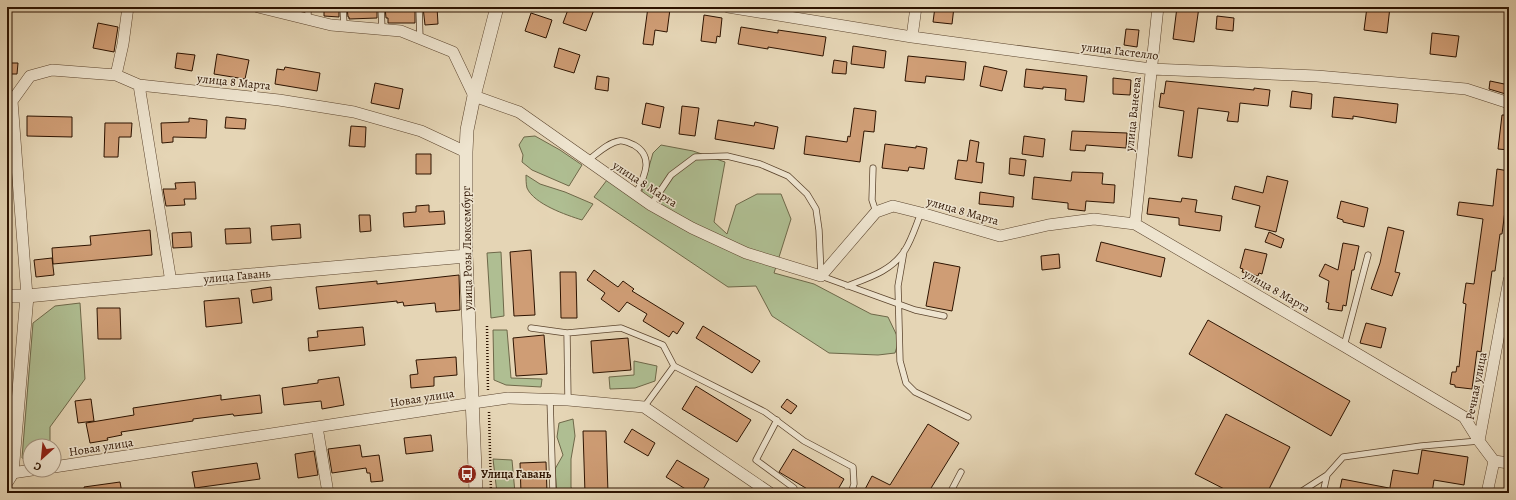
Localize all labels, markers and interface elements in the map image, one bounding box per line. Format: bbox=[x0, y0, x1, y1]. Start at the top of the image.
street label: улица Гастелло bbox=[1079, 38, 1160, 64]
street label: улица 8 Марта bbox=[195, 70, 272, 94]
street label: улица Ванеева bbox=[1121, 75, 1145, 153]
street label: улица 8 Марта bbox=[609, 157, 681, 211]
street label: улица Розы Люксембург bbox=[458, 186, 476, 311]
street label: улица 8 Марта bbox=[924, 193, 1001, 229]
street label: улица Гавань bbox=[202, 265, 272, 287]
street label: улица 8 Марта bbox=[1240, 265, 1313, 317]
street label: Речная улица bbox=[1462, 350, 1490, 421]
street label: Новая улица bbox=[389, 385, 456, 411]
street label: Новая улица bbox=[68, 434, 135, 460]
north arrow bbox=[22, 438, 62, 478]
text: С bbox=[31, 458, 44, 475]
bus stop icon: Улица Гавань bbox=[456, 463, 478, 485]
place label: Улица Гавань bbox=[481, 466, 552, 482]

